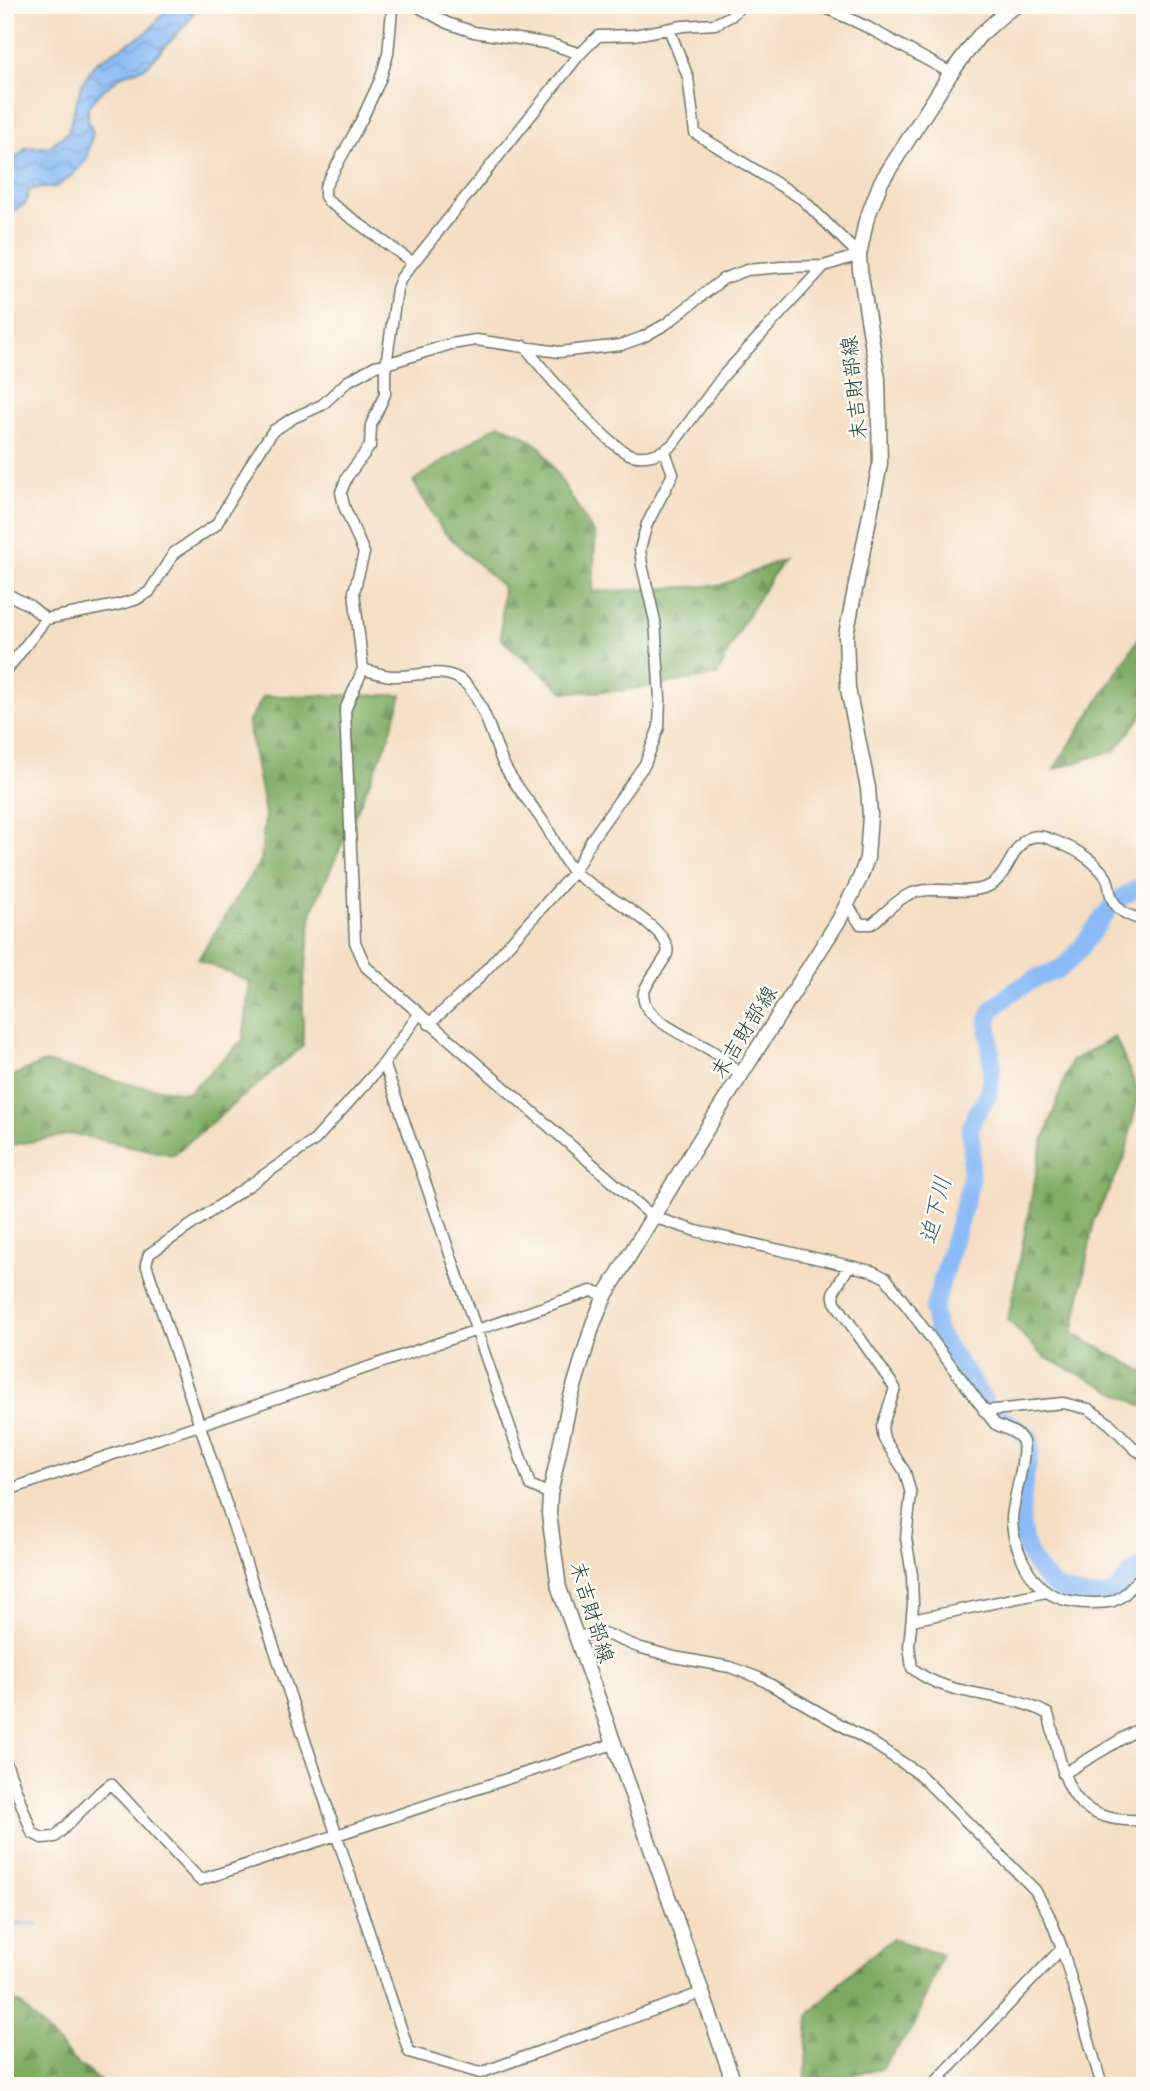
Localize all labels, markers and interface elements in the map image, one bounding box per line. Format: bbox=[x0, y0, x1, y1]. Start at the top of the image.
street label: 末吉財部線 bbox=[837, 335, 871, 441]
street label: 末吉財部線 bbox=[706, 981, 782, 1083]
water label: 迫下川 bbox=[914, 1173, 957, 1247]
street label: 末吉財部線 bbox=[565, 1558, 619, 1666]

